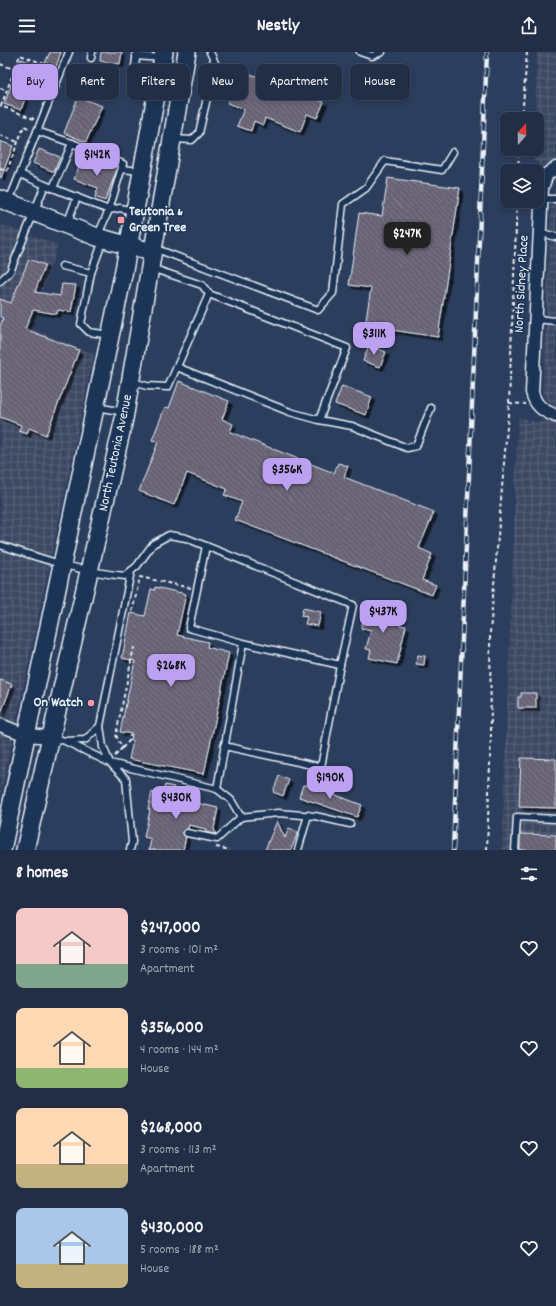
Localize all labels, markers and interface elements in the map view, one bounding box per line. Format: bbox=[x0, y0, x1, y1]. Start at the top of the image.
text: Nestly bbox=[257, 14, 299, 39]
icon: menu bbox=[16, 15, 38, 37]
icon: share bbox=[518, 15, 540, 37]
chip: Buy bbox=[12, 64, 58, 100]
chip: Rent bbox=[66, 64, 119, 100]
chip: Filters bbox=[127, 64, 190, 100]
chip: New bbox=[198, 64, 248, 100]
chip: Apartment bbox=[256, 64, 342, 100]
chip: House bbox=[350, 64, 410, 100]
north arrow bbox=[500, 112, 544, 156]
map controls bbox=[500, 112, 544, 208]
pin: $142K bbox=[69, 143, 125, 177]
text: $142K bbox=[84, 146, 110, 165]
button: layers bbox=[500, 164, 544, 208]
place label: Teutonia & Green Tree bbox=[129, 202, 186, 238]
marker: Teutonia & Green Tree bbox=[116, 215, 126, 225]
pin: $247K bbox=[379, 222, 435, 256]
text: $247K bbox=[393, 225, 421, 244]
street label: North Sidney Place bbox=[509, 235, 535, 333]
pin: $311K bbox=[346, 322, 402, 356]
text: $311K bbox=[362, 325, 386, 344]
street label: North Teutonia Avenue bbox=[94, 393, 138, 513]
pin: $356K bbox=[259, 458, 315, 492]
text: $356K bbox=[272, 461, 302, 480]
pin: $437K bbox=[355, 600, 411, 634]
text: $437K bbox=[369, 603, 397, 622]
pin: $268K bbox=[143, 654, 199, 688]
text: $268K bbox=[156, 657, 186, 676]
place label: On Watch bbox=[33, 693, 84, 713]
marker: On Watch bbox=[86, 698, 96, 708]
pin: $190K bbox=[302, 766, 358, 800]
text: $190K bbox=[316, 769, 344, 788]
pin: $430K bbox=[148, 786, 204, 820]
text: $430K bbox=[161, 789, 191, 808]
text: 8 homes bbox=[16, 862, 68, 886]
icon: filters bbox=[518, 863, 540, 885]
text: $247,000 bbox=[140, 917, 201, 941]
icon: home bbox=[48, 924, 96, 972]
icon: heart bbox=[518, 937, 540, 959]
text: 3 rooms · 101 m² bbox=[140, 941, 218, 960]
text: Apartment bbox=[140, 960, 194, 979]
text: $356,000 bbox=[140, 1017, 203, 1041]
icon: home bbox=[48, 1024, 96, 1072]
icon: heart bbox=[518, 1037, 540, 1059]
text: 4 rooms · 144 m² bbox=[140, 1041, 218, 1060]
text: House bbox=[140, 1060, 169, 1079]
text: $268,000 bbox=[140, 1117, 202, 1141]
icon: home bbox=[48, 1124, 96, 1172]
icon: heart bbox=[518, 1137, 540, 1159]
text: 3 rooms · 113 m² bbox=[140, 1141, 217, 1160]
text: Apartment bbox=[140, 1160, 194, 1179]
text: $430,000 bbox=[140, 1217, 204, 1241]
icon: home bbox=[48, 1224, 96, 1272]
icon: heart bbox=[518, 1237, 540, 1259]
text: 5 rooms · 188 m² bbox=[140, 1241, 219, 1260]
text: House bbox=[140, 1260, 169, 1279]

